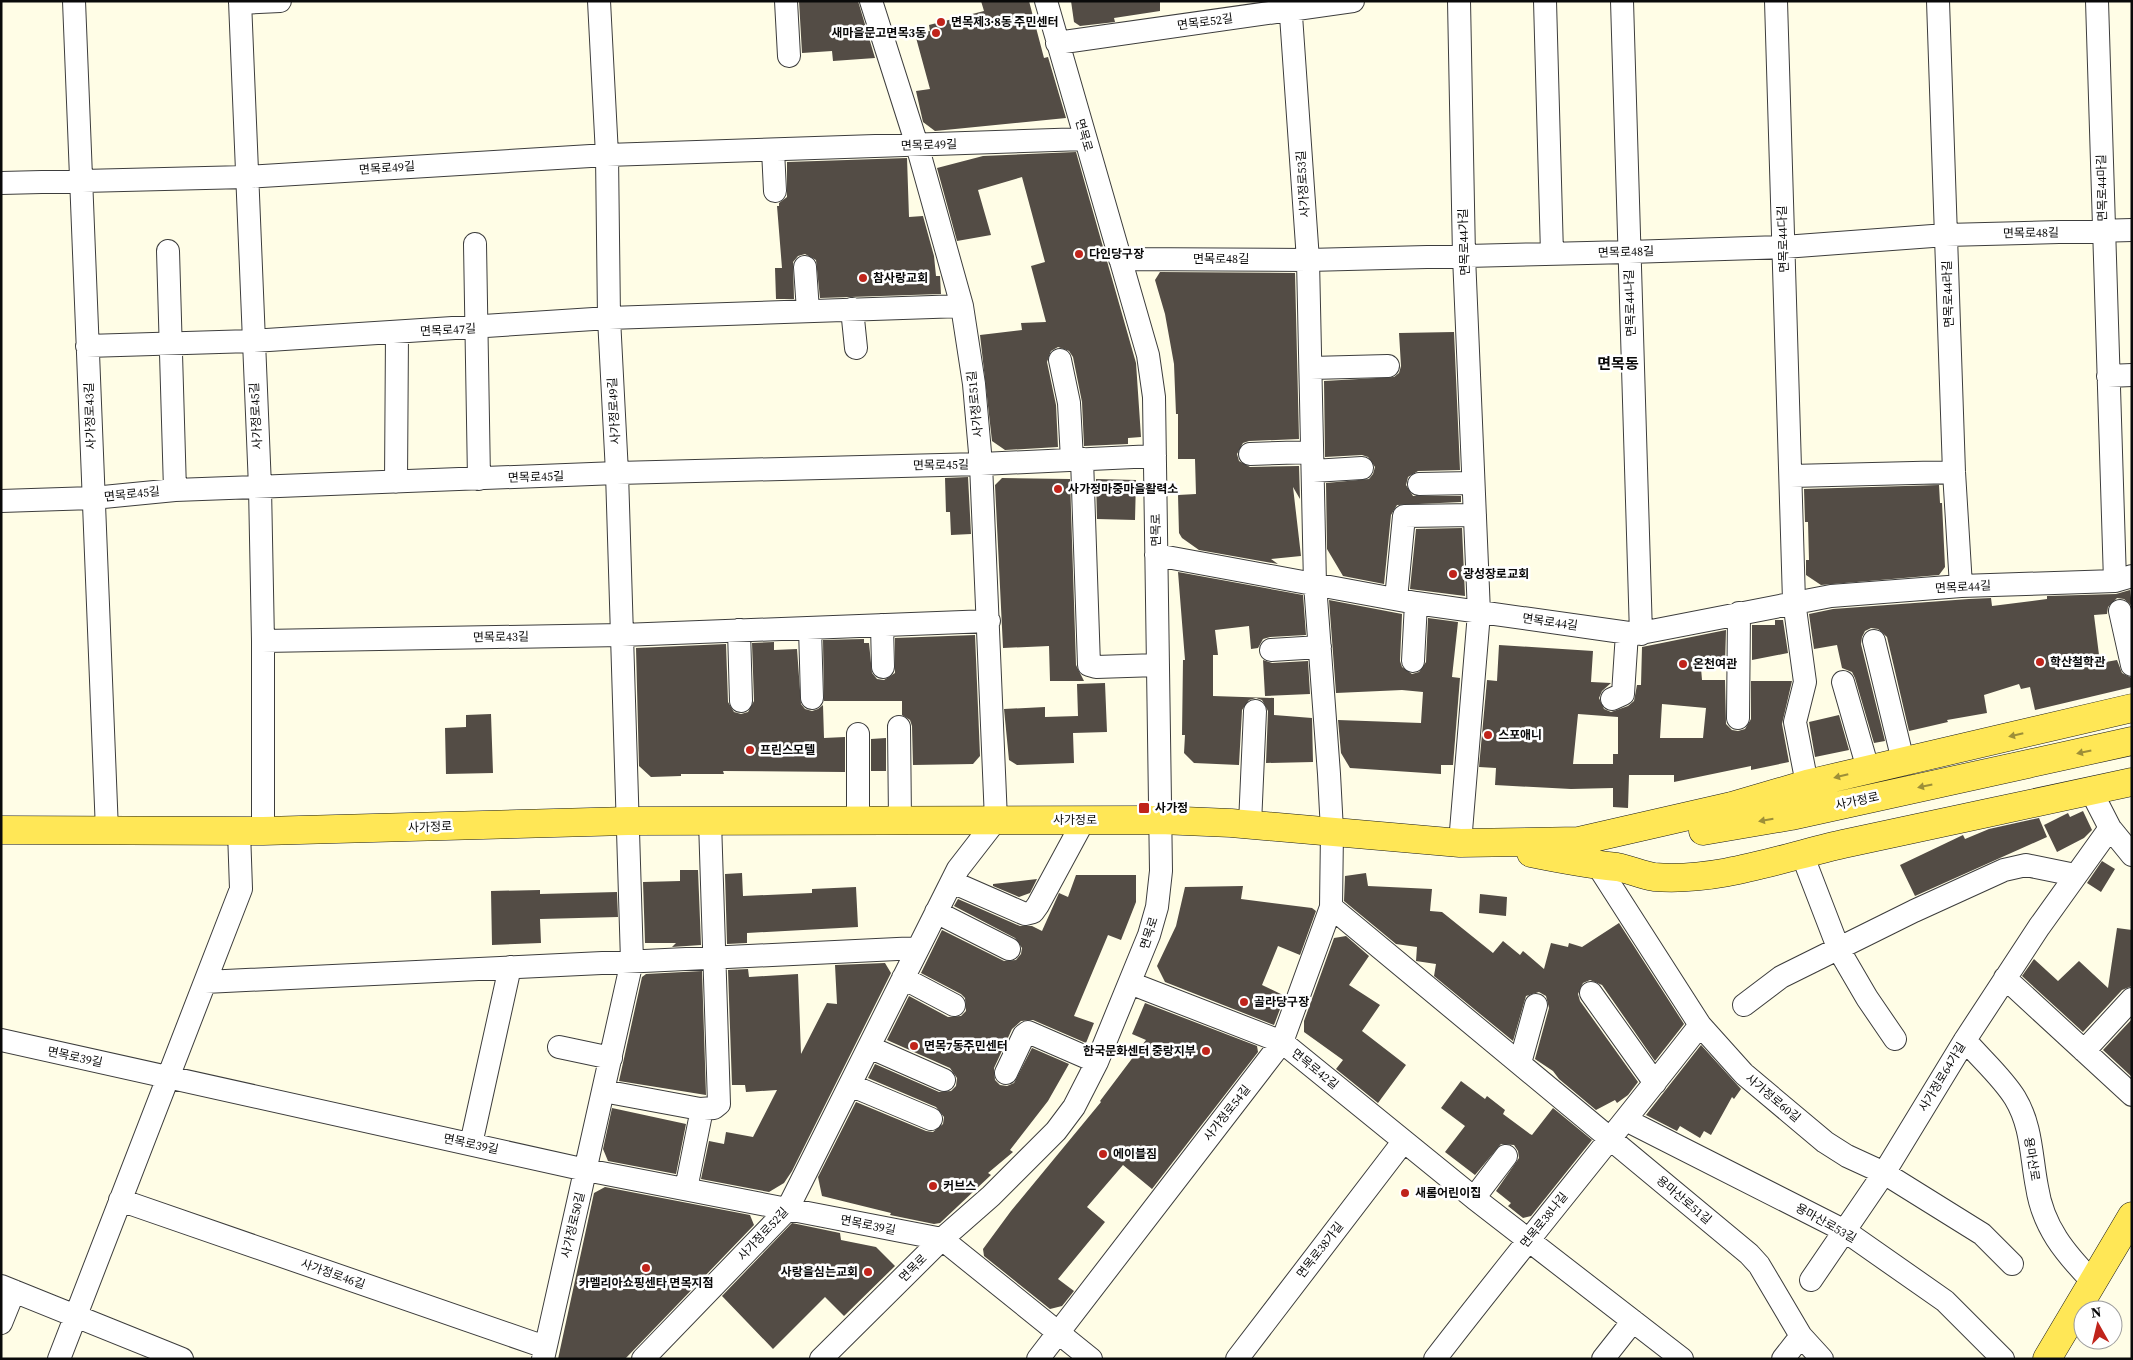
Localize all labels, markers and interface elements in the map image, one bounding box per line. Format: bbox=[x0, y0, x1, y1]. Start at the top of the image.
street label: 면목로52길 bbox=[1176, 10, 1234, 34]
place label: 면목제3·8동 주민센터 bbox=[951, 14, 1059, 30]
marker: 면목제3·8동 주민센터 bbox=[935, 16, 947, 28]
place label: 새마을문고면목3동 bbox=[831, 25, 926, 41]
marker: 새마을문고면목3동 bbox=[930, 27, 942, 39]
street label: 면목로 bbox=[1072, 117, 1096, 153]
street label: 면목로49길 bbox=[901, 136, 957, 154]
street label: 사가정로53길 bbox=[1293, 150, 1313, 218]
street label: 면목로44마길 bbox=[2093, 154, 2111, 222]
street label: 면목로49길 bbox=[358, 158, 416, 178]
street label: 면목로44다길 bbox=[1774, 205, 1792, 273]
street label: 면목로44가길 bbox=[1455, 208, 1473, 276]
street label: 면목로48길 bbox=[2003, 225, 2059, 241]
street label: 면목로48길 bbox=[1598, 243, 1654, 261]
place label: 다인당구장 bbox=[1089, 246, 1144, 262]
marker: 다인당구장 bbox=[1073, 248, 1085, 260]
street label: 면목로48길 bbox=[1193, 251, 1249, 267]
street label: 면목로44라길 bbox=[1939, 260, 1957, 328]
street label: 면목로44나길 bbox=[1621, 269, 1639, 337]
place label: 참사랑교회 bbox=[873, 270, 928, 286]
marker: 참사랑교회 bbox=[857, 272, 869, 284]
street label: 면목로47길 bbox=[420, 321, 476, 339]
district label: 면목동 bbox=[1597, 353, 1639, 374]
street label: 사가정로51길 bbox=[964, 370, 986, 438]
street label: 사가정로49길 bbox=[604, 377, 624, 445]
street label: 사가정로43길 bbox=[81, 382, 99, 450]
street label: 사가정로45길 bbox=[246, 382, 266, 450]
street label: 면목로45길 bbox=[913, 457, 969, 473]
street label: 면목로45길 bbox=[508, 468, 564, 486]
place label: 사가정마중마을활력소 bbox=[1068, 481, 1178, 497]
street label: 면목로45길 bbox=[103, 483, 161, 505]
marker: 사가정마중마을활력소 bbox=[1052, 483, 1064, 495]
street label: 면목로 bbox=[1148, 513, 1164, 547]
place label: 광성장로교회 bbox=[1463, 566, 1529, 582]
marker: 광성장로교회 bbox=[1447, 568, 1459, 580]
street label: 면목로44길 bbox=[1935, 578, 1991, 596]
street label: 면목로44길 bbox=[1521, 610, 1579, 634]
street label: 면목로43길 bbox=[473, 629, 529, 645]
place label: 학산철학관 bbox=[2050, 654, 2105, 670]
place label: 온천여관 bbox=[1693, 656, 1737, 672]
marker: 학산철학관 bbox=[2034, 656, 2046, 668]
marker: 온천여관 bbox=[1677, 658, 1689, 670]
place label: 스포애니 bbox=[1498, 727, 1542, 743]
marker: 스포애니 bbox=[1482, 729, 1494, 741]
one-way arrow bbox=[2009, 731, 2024, 739]
place label: 프린스모텔 bbox=[760, 742, 815, 758]
marker: 프린스모텔 bbox=[744, 744, 756, 756]
one-way arrow bbox=[2076, 748, 2092, 756]
one-way arrow bbox=[1833, 772, 1848, 780]
one-way arrow bbox=[1918, 782, 1933, 790]
street label: 사가정로 bbox=[1834, 789, 1880, 813]
place label: 사가정 bbox=[1155, 800, 1188, 816]
marker: 사가정 bbox=[1137, 801, 1151, 815]
street label: 사가정로 bbox=[1053, 812, 1097, 828]
one-way arrow bbox=[1758, 816, 1774, 824]
street label: 사가정로 bbox=[408, 818, 452, 836]
street label: 면목로 bbox=[1136, 915, 1162, 951]
place label: 골라당구장 bbox=[1254, 994, 1309, 1010]
marker: 골라당구장 bbox=[1238, 996, 1250, 1008]
place label: 면목7동주민센터 bbox=[924, 1038, 1008, 1054]
street label: 사가정로64가길 bbox=[1915, 1039, 1969, 1115]
marker: 면목7동주민센터 bbox=[908, 1040, 920, 1052]
street label: 면목로39길 bbox=[46, 1043, 104, 1071]
place label: 한국문화센터 중랑지부 bbox=[1083, 1043, 1196, 1059]
marker: 한국문화센터 중랑지부 bbox=[1200, 1045, 1212, 1057]
street label: 면목로42길 bbox=[1288, 1045, 1342, 1093]
street label: 사가정로60길 bbox=[1742, 1070, 1804, 1126]
street label: 사가정로54길 bbox=[1200, 1082, 1254, 1144]
street label: 면목로39길 bbox=[442, 1130, 500, 1158]
street label: 용마산로 bbox=[2021, 1136, 2043, 1182]
place label: 에이블짐 bbox=[1113, 1146, 1157, 1162]
marker: 에이블짐 bbox=[1097, 1148, 1109, 1160]
street label: 용마산로51길 bbox=[1653, 1172, 1715, 1228]
place label: 커브스 bbox=[943, 1178, 976, 1194]
marker: 커브스 bbox=[927, 1180, 939, 1192]
place label: 새롬어린이집 bbox=[1415, 1185, 1481, 1201]
marker: 새롬어린이집 bbox=[1399, 1187, 1411, 1199]
street label: 면목로38나길 bbox=[1517, 1189, 1571, 1251]
street label: 사가정로50길 bbox=[558, 1190, 588, 1260]
street label: 용마산로53길 bbox=[1793, 1200, 1859, 1246]
street label: 사가정로52길 bbox=[734, 1204, 792, 1264]
street label: 면목로39길 bbox=[839, 1212, 897, 1238]
street label: 면목로38가길 bbox=[1293, 1219, 1347, 1281]
street label: 면목로 bbox=[896, 1251, 930, 1285]
street label: 사가정로46길 bbox=[299, 1255, 367, 1293]
marker: 카멜리아쇼핑센타 면목지점 bbox=[640, 1262, 652, 1274]
place label: 사랑을심는교회 bbox=[781, 1264, 858, 1280]
marker: 사랑을심는교회 bbox=[862, 1266, 874, 1278]
place label: 카멜리아쇼핑센타 면목지점 bbox=[578, 1275, 714, 1291]
north arrow bbox=[2073, 1300, 2123, 1350]
text: N bbox=[2090, 1302, 2103, 1323]

